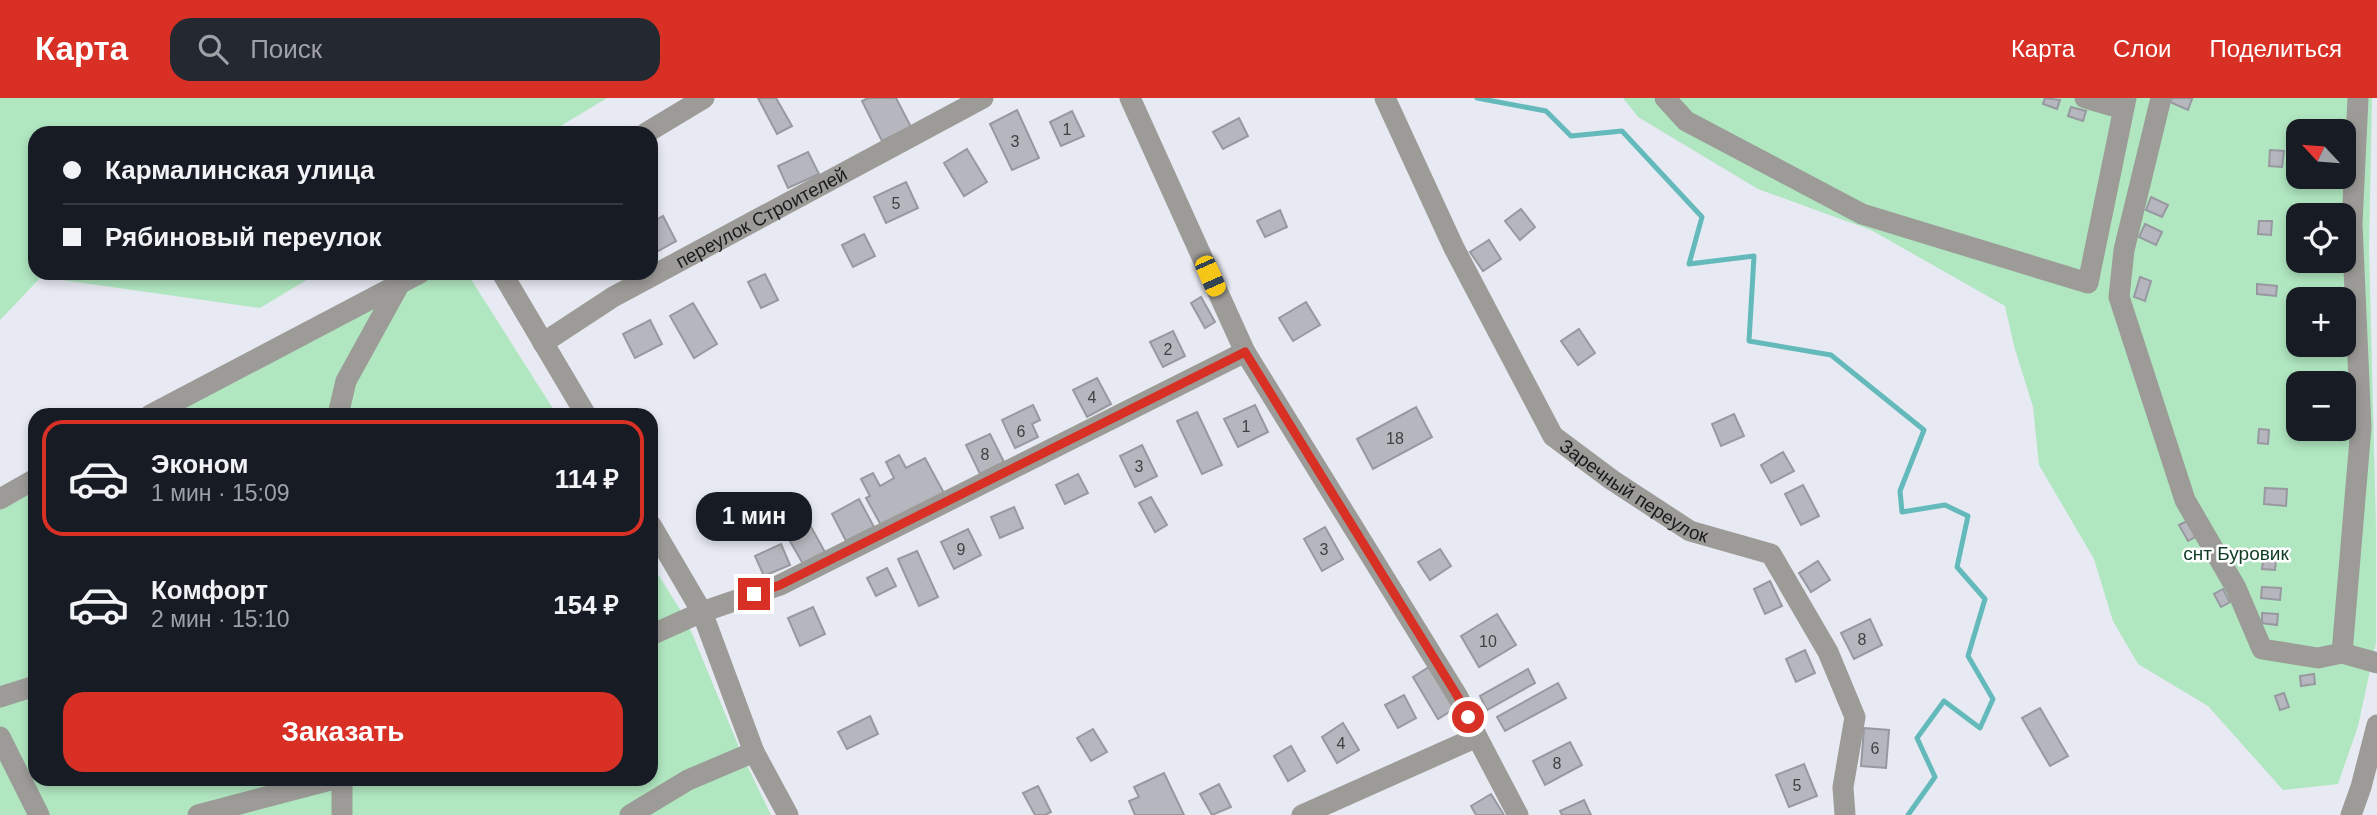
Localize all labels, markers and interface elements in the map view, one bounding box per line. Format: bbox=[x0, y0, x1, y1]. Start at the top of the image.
search box bbox=[170, 18, 660, 81]
text: Карта bbox=[35, 30, 128, 67]
icon: search bbox=[194, 30, 232, 68]
text: Поиск bbox=[250, 34, 322, 64]
text: Карта bbox=[2011, 35, 2075, 62]
text: Слои bbox=[2113, 35, 2171, 62]
text: Поделиться bbox=[2209, 35, 2342, 62]
north arrow bbox=[2286, 119, 2356, 189]
map controls bbox=[2286, 119, 2356, 441]
house number: 1 bbox=[1063, 121, 1072, 138]
house number: 3 bbox=[1011, 133, 1020, 150]
text: Кармалинская улица bbox=[105, 155, 374, 185]
street label: переулок Строителей bbox=[672, 163, 850, 272]
house number: 5 bbox=[892, 195, 901, 212]
button: locate bbox=[2286, 203, 2356, 273]
text: Рябиновый переулок bbox=[105, 222, 382, 252]
car bbox=[1192, 253, 1229, 299]
button: + bbox=[2286, 287, 2356, 357]
house number: 2 bbox=[1164, 341, 1173, 358]
button: − bbox=[2286, 371, 2356, 441]
house number: 4 bbox=[1088, 389, 1097, 406]
house number: 1 bbox=[1242, 418, 1251, 435]
house number: 6 bbox=[1017, 423, 1026, 440]
house number: 18 bbox=[1386, 430, 1404, 447]
street label: Заречный переулок bbox=[1556, 435, 1711, 546]
house number: 8 bbox=[981, 446, 990, 463]
icon: car bbox=[67, 447, 130, 510]
text: Эконом bbox=[151, 449, 249, 479]
house number: 3 bbox=[1135, 458, 1144, 475]
text: 114 ₽ bbox=[555, 464, 619, 494]
text: 1 мин · 15:09 bbox=[151, 480, 290, 506]
callout: 1 мин bbox=[696, 492, 812, 542]
text: 1 мин bbox=[722, 503, 786, 529]
house number: 9 bbox=[957, 541, 966, 558]
house number: 3 bbox=[1320, 541, 1329, 558]
park label: снт Буровик bbox=[2183, 543, 2289, 564]
icon: car bbox=[67, 573, 130, 636]
text: Комфорт bbox=[151, 575, 268, 605]
route end bbox=[738, 578, 770, 610]
text: 154 ₽ bbox=[553, 590, 619, 620]
text: 2 мин · 15:10 bbox=[151, 606, 290, 632]
house number: 8 bbox=[1858, 631, 1867, 648]
house number: 10 bbox=[1479, 633, 1497, 650]
button: Заказать bbox=[63, 692, 623, 772]
route start bbox=[1452, 701, 1484, 733]
house number: 4 bbox=[1337, 735, 1346, 752]
house number: 6 bbox=[1871, 740, 1880, 757]
house number: 8 bbox=[1553, 755, 1562, 772]
house number: 5 bbox=[1793, 777, 1802, 794]

